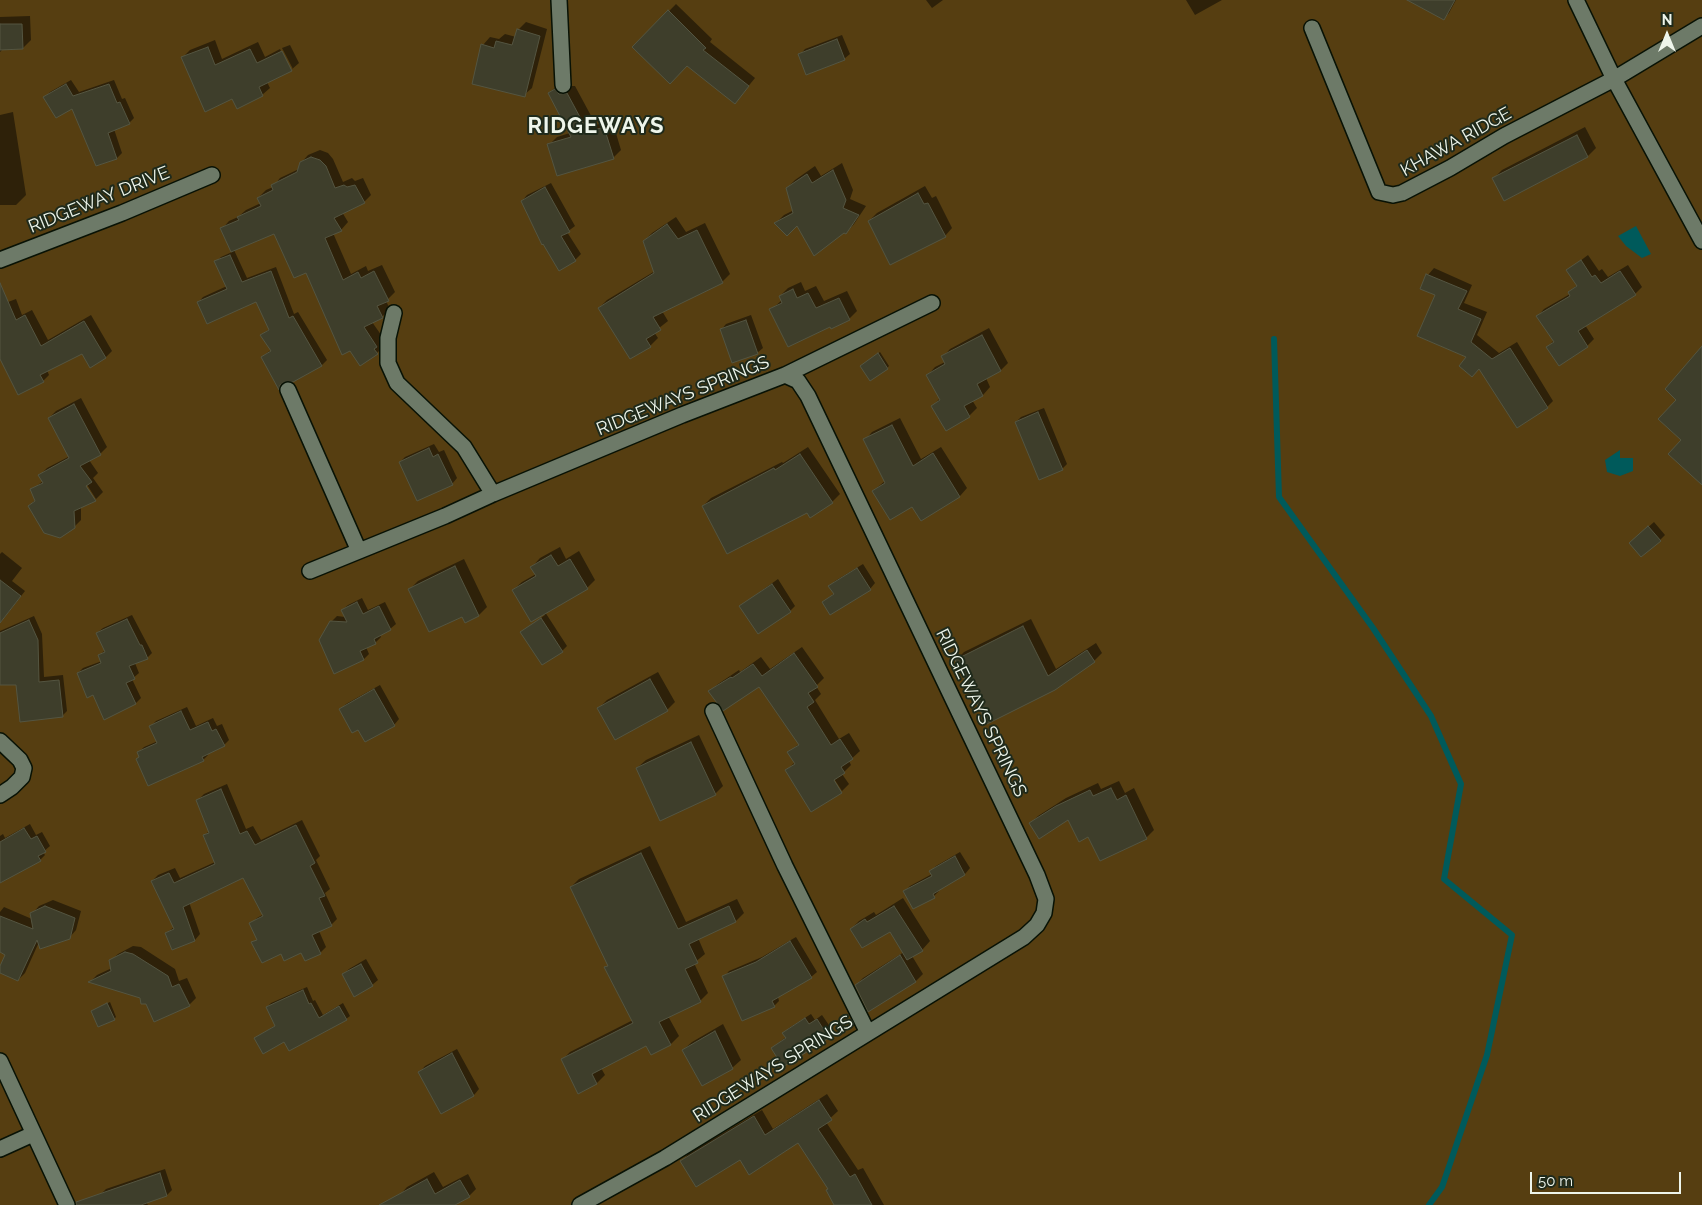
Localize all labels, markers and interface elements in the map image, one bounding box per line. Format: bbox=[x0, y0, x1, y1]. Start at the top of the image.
north arrow bbox=[1642, 10, 1692, 60]
text: N bbox=[1662, 12, 1672, 28]
street label: KHAWA RIDGE bbox=[1397, 103, 1515, 181]
district label: RIDGEWAYS bbox=[526, 113, 666, 139]
street label: RIDGEWAY DRIVE bbox=[25, 162, 173, 238]
street label: RIDGEWAYS SPRINGS bbox=[594, 351, 772, 441]
street label: RIDGEWAYS SPRINGS bbox=[931, 625, 1031, 801]
street label: RIDGEWAYS SPRINGS bbox=[689, 1011, 857, 1127]
scale bar bbox=[1532, 1162, 1683, 1194]
text: 50 m bbox=[1538, 1172, 1573, 1190]

